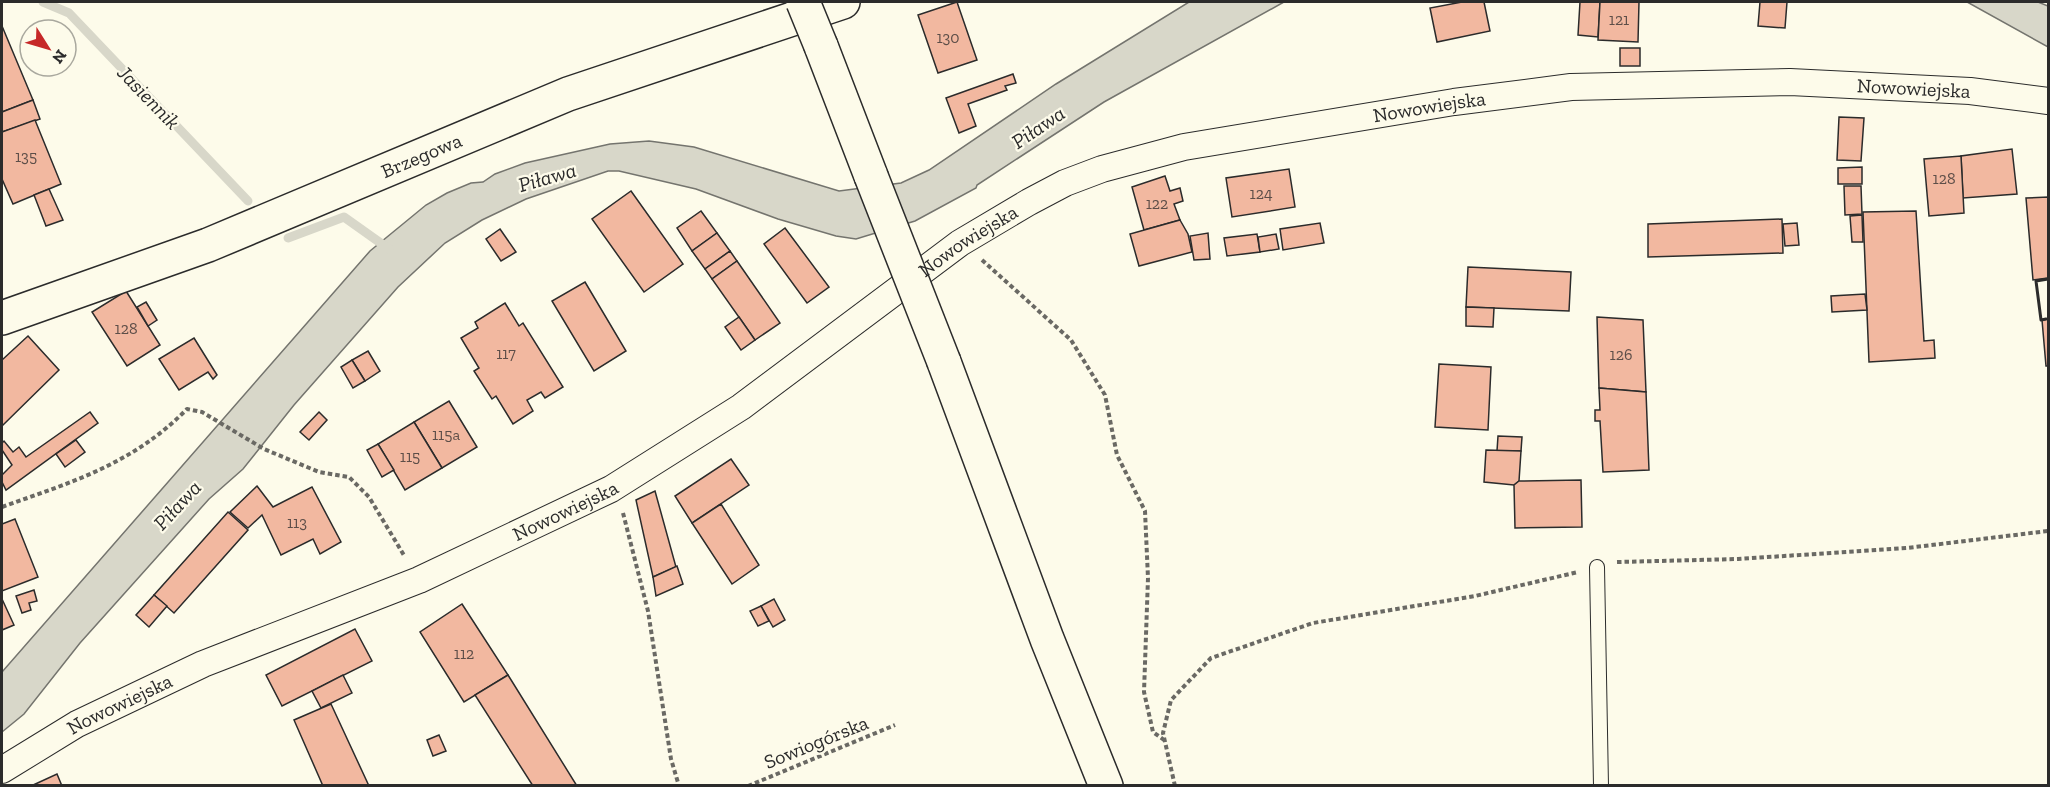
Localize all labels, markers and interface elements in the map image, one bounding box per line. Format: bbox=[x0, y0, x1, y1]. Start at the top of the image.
house number: 121 bbox=[1609, 10, 1629, 29]
north arrow bbox=[18, 18, 78, 78]
house number: 130 bbox=[936, 28, 960, 47]
text: N bbox=[48, 46, 71, 67]
water label: Jasiennik bbox=[112, 59, 186, 134]
street label: Nowowiejska bbox=[1856, 73, 1971, 103]
street label: Nowowiejska bbox=[1371, 86, 1487, 127]
water label: Piława bbox=[1007, 100, 1069, 154]
street label: Brzegowa bbox=[377, 128, 466, 183]
house number: 135 bbox=[15, 147, 37, 166]
water label: Piława bbox=[515, 157, 579, 197]
house number: 128 bbox=[1932, 169, 1956, 188]
house number: 124 bbox=[1249, 184, 1273, 203]
house number: 122 bbox=[1146, 194, 1168, 213]
street label: Nowowiejska bbox=[914, 199, 1022, 282]
house number: 128 bbox=[114, 319, 138, 338]
house number: 117 bbox=[496, 344, 516, 363]
house number: 126 bbox=[1610, 345, 1632, 364]
house number: 115a bbox=[432, 425, 460, 444]
house number: 115 bbox=[400, 447, 420, 466]
water label: Piława bbox=[148, 475, 206, 535]
street label: Nowowiejska bbox=[509, 475, 623, 546]
house number: 113 bbox=[287, 513, 307, 532]
house number: 112 bbox=[454, 644, 474, 663]
street label: Nowowiejska bbox=[62, 668, 176, 739]
street label: Sowiogórska bbox=[760, 710, 872, 774]

